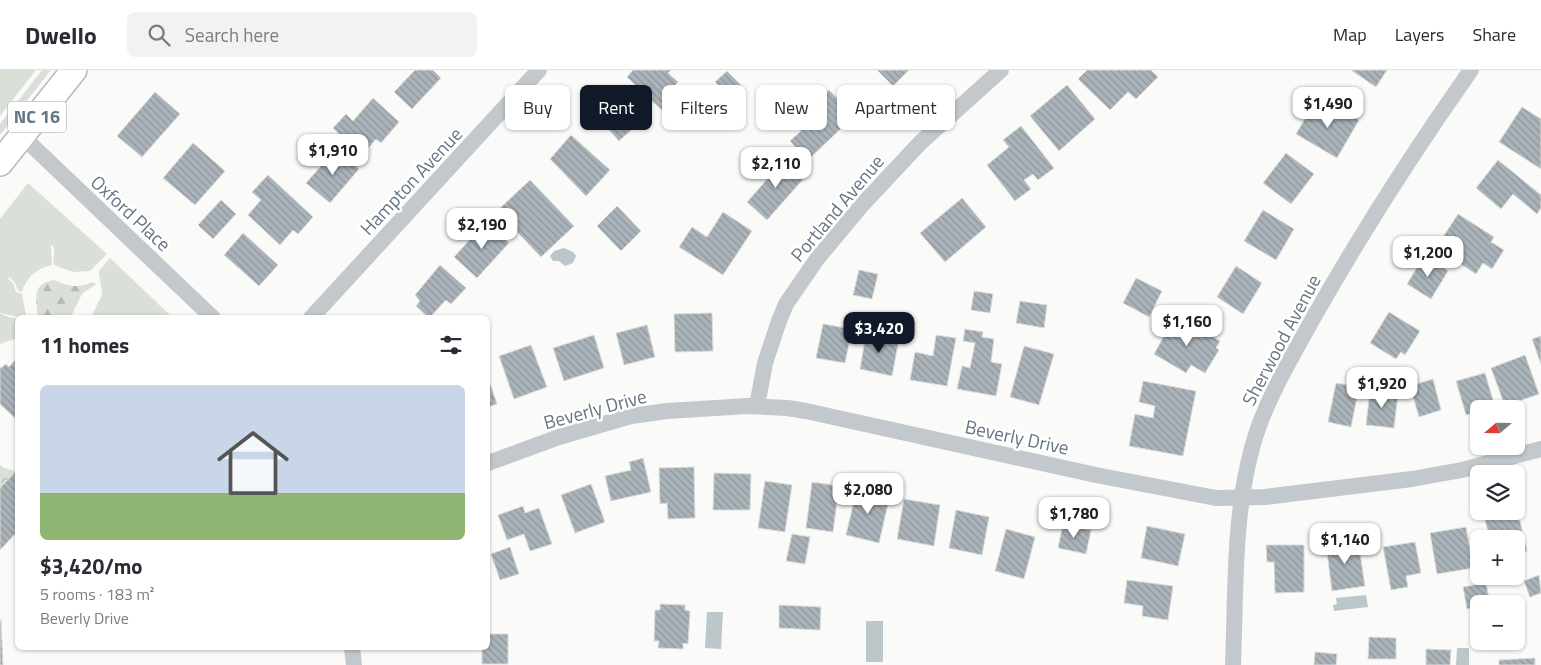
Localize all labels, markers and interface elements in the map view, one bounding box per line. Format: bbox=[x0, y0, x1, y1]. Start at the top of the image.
search box bbox=[127, 12, 477, 57]
text: Dwello bbox=[25, 17, 97, 53]
text: Search here bbox=[185, 20, 279, 49]
icon: search bbox=[145, 21, 173, 49]
text: Map bbox=[1333, 21, 1367, 48]
text: Layers bbox=[1395, 21, 1444, 48]
text: Share bbox=[1472, 21, 1516, 48]
chip: Buy bbox=[505, 85, 570, 130]
chip: Rent bbox=[580, 85, 652, 130]
chip: Filters bbox=[662, 85, 746, 130]
chip: New bbox=[756, 85, 827, 130]
chip: Apartment bbox=[837, 85, 955, 130]
pin: $1,490 bbox=[1287, 87, 1369, 129]
text: $1,490 bbox=[1303, 91, 1353, 115]
road number: NC 16 bbox=[8, 102, 66, 132]
street label: Hampton Avenue bbox=[353, 120, 469, 241]
pin: $1,910 bbox=[292, 134, 374, 176]
text: $1,910 bbox=[308, 138, 358, 162]
pin: $2,110 bbox=[735, 146, 817, 189]
street label: Portland Avenue bbox=[783, 148, 890, 268]
text: $2,110 bbox=[751, 151, 801, 175]
street label: Oxford Place bbox=[85, 168, 178, 258]
pin: $2,190 bbox=[441, 208, 523, 250]
text: $2,190 bbox=[457, 212, 507, 236]
pin: $1,200 bbox=[1387, 236, 1469, 278]
text: $1,200 bbox=[1403, 240, 1453, 264]
street label: Sherwood Avenue bbox=[1234, 269, 1327, 410]
pin: $1,160 bbox=[1146, 304, 1228, 347]
text: $1,160 bbox=[1162, 309, 1212, 333]
pin: $3,420 bbox=[838, 312, 920, 354]
text: $3,420 bbox=[854, 316, 904, 340]
text: 11 homes bbox=[40, 329, 129, 361]
icon: filters bbox=[437, 331, 465, 359]
pin: $1,920 bbox=[1341, 366, 1423, 409]
text: $1,920 bbox=[1357, 371, 1407, 395]
street label: Beverly Drive bbox=[540, 381, 650, 436]
north arrow bbox=[1470, 400, 1525, 455]
map controls bbox=[1470, 400, 1525, 650]
street label: Beverly Drive bbox=[962, 411, 1072, 462]
icon: home bbox=[208, 418, 298, 508]
button: layers bbox=[1470, 465, 1525, 520]
pin: $2,080 bbox=[827, 472, 909, 515]
text: $2,080 bbox=[843, 477, 893, 501]
pin: $1,780 bbox=[1033, 496, 1115, 539]
text: $1,780 bbox=[1049, 501, 1099, 525]
pin: $1,140 bbox=[1304, 522, 1386, 565]
text: $1,140 bbox=[1320, 527, 1370, 551]
button: + bbox=[1470, 530, 1525, 585]
text: $3,420/mo bbox=[40, 550, 142, 582]
text: 5 rooms · 183 m² bbox=[40, 582, 154, 606]
button: − bbox=[1470, 595, 1525, 650]
text: Beverly Drive bbox=[40, 606, 129, 630]

